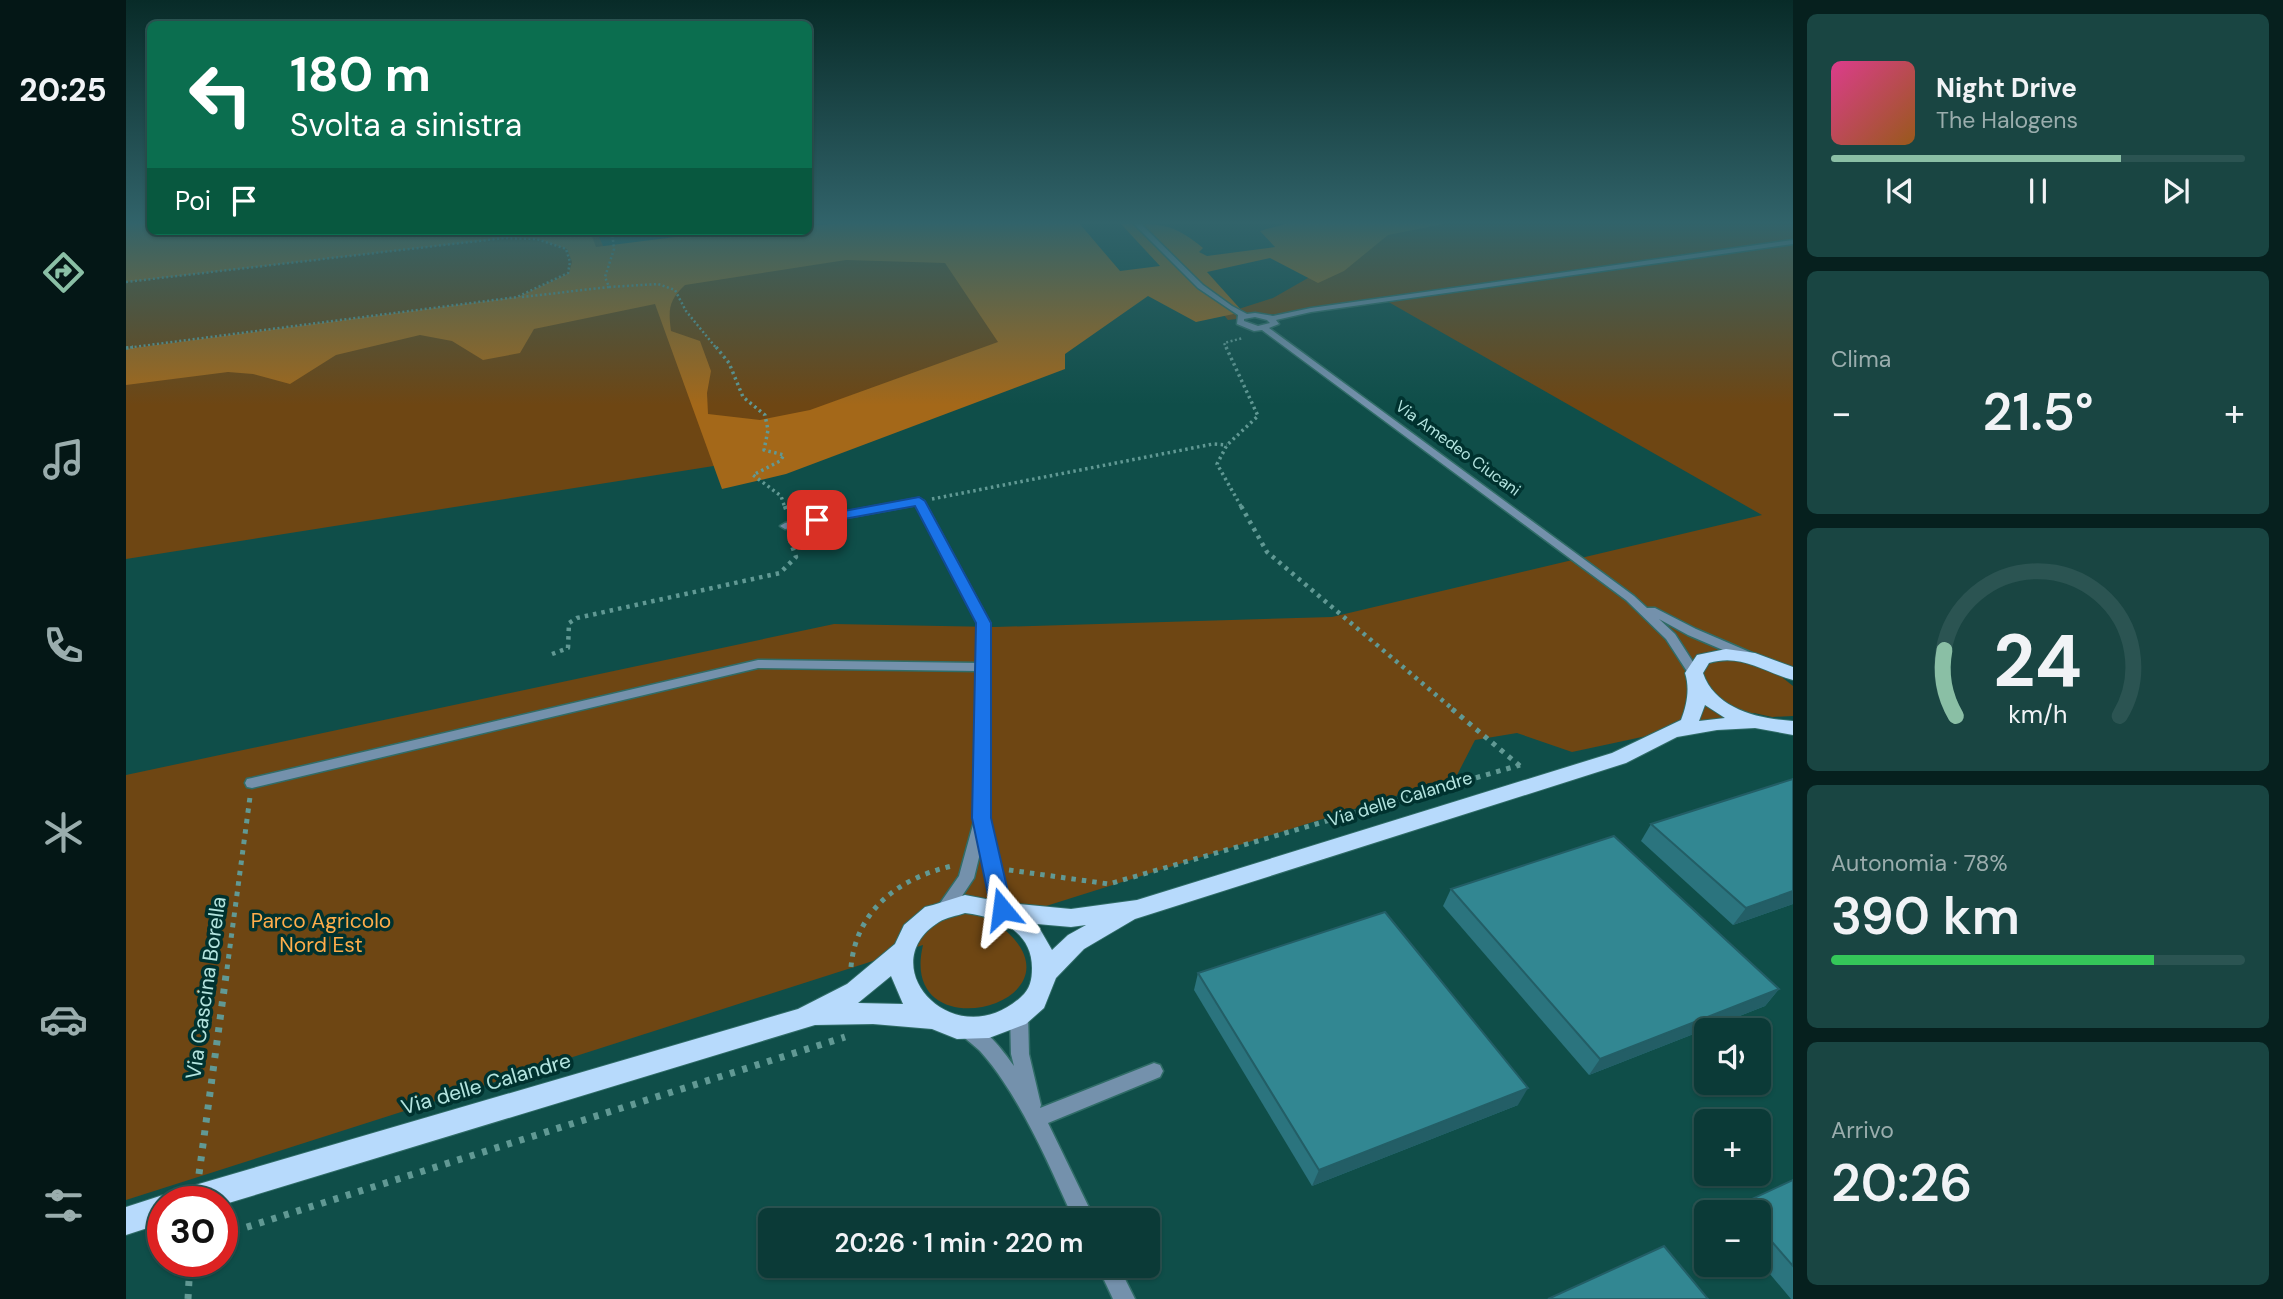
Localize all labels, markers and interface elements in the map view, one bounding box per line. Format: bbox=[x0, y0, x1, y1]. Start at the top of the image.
text: 180 m bbox=[290, 42, 431, 106]
icon: left bbox=[175, 49, 266, 140]
text: 20:25 bbox=[19, 69, 107, 111]
text: Night Drive bbox=[1936, 71, 2077, 105]
text: Svolta a sinistra bbox=[290, 104, 522, 146]
text: The Halogens bbox=[1936, 105, 2078, 135]
icon: previous bbox=[1881, 172, 1919, 210]
icon: pause bbox=[2019, 172, 2057, 210]
icon: next bbox=[2157, 172, 2195, 210]
icon: arrive bbox=[225, 182, 263, 220]
text: Poi bbox=[175, 184, 211, 218]
icon: directions bbox=[39, 248, 88, 297]
text: Clima bbox=[1831, 344, 1891, 374]
text: 21.5° bbox=[1982, 378, 2094, 446]
text: − bbox=[1831, 388, 1852, 438]
text: + bbox=[2224, 388, 2245, 438]
street label: Via Amedeo Ciucani bbox=[1391, 396, 1525, 500]
icon: music bbox=[39, 435, 88, 484]
pin bbox=[787, 490, 847, 550]
icon: arrive bbox=[798, 501, 836, 539]
text: 24 bbox=[1994, 614, 2082, 709]
icon: phone bbox=[39, 621, 88, 670]
text: km/h bbox=[2008, 697, 2068, 730]
street label: Via delle Calandre bbox=[1325, 766, 1475, 832]
icon: climate bbox=[39, 808, 88, 857]
text: Autonomia · 78% bbox=[1831, 848, 2008, 878]
position arrow bbox=[965, 872, 1039, 946]
text: 390 km bbox=[1831, 882, 2020, 950]
street label: Via Cascina Borella bbox=[179, 895, 233, 1081]
park label: Parco Agricolo Nord Est bbox=[251, 907, 391, 959]
icon: car bbox=[39, 995, 88, 1044]
map controls bbox=[1694, 1018, 1771, 1277]
button: sound bbox=[1694, 1018, 1771, 1095]
street label: Via delle Calandre bbox=[398, 1046, 574, 1122]
button: + bbox=[1694, 1109, 1771, 1186]
text: Arrivo bbox=[1831, 1115, 1894, 1145]
text: 20:26 bbox=[1831, 1149, 1972, 1217]
icon: filters bbox=[39, 1181, 88, 1230]
speed limit sign: 30 bbox=[147, 1186, 238, 1277]
button: − bbox=[1694, 1200, 1771, 1277]
text: 20:26 · 1 min · 220 m bbox=[835, 1226, 1083, 1260]

